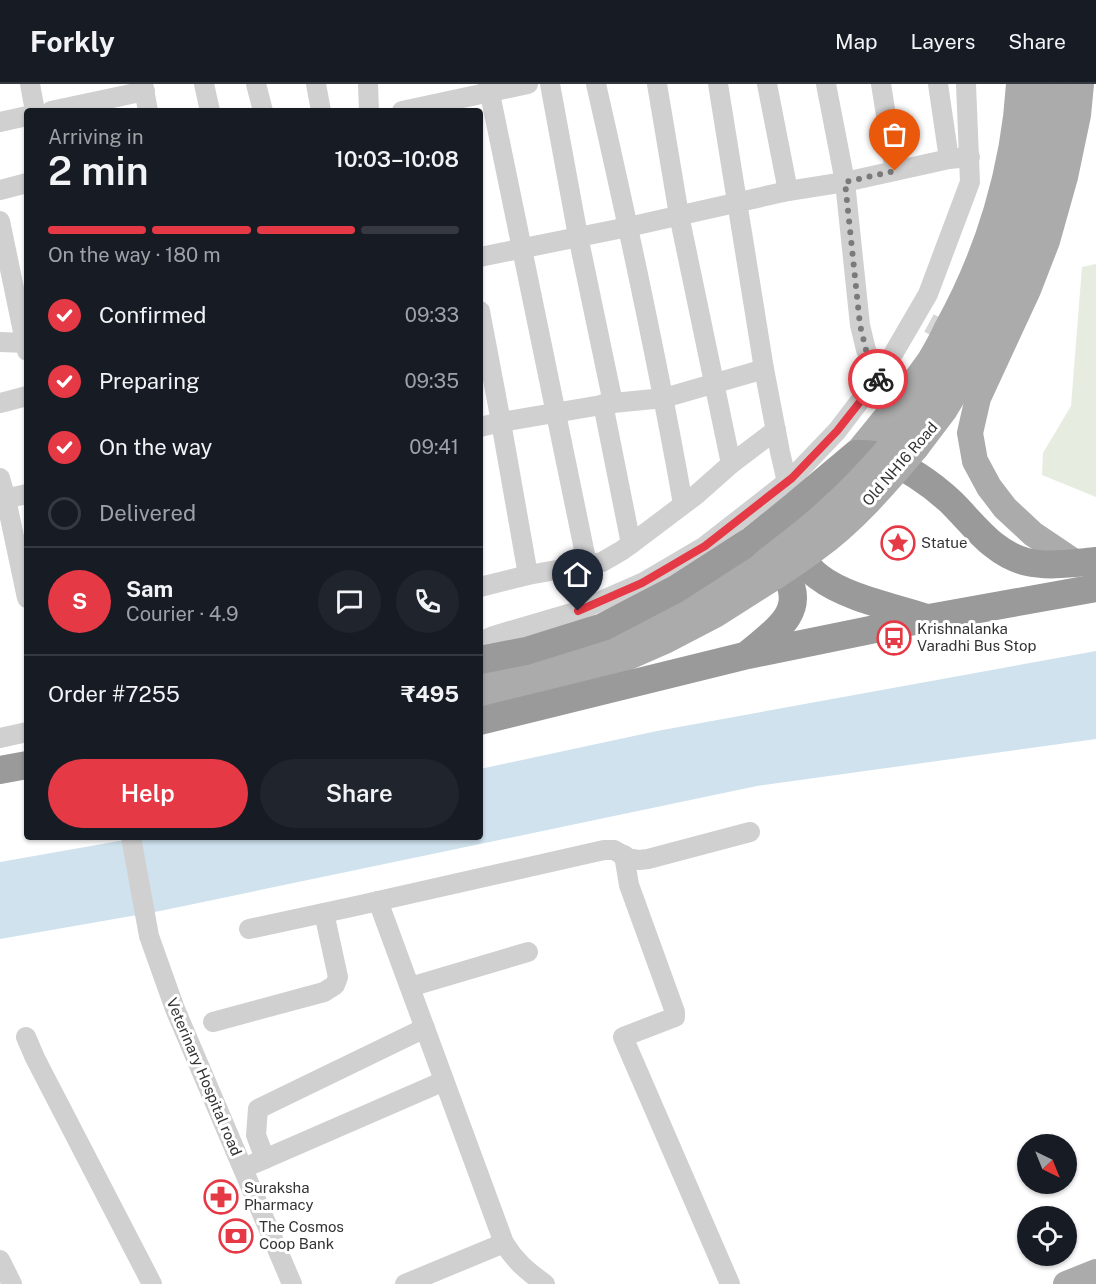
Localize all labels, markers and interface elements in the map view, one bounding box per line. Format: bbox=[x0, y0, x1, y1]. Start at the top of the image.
text: Forkly bbox=[30, 25, 115, 58]
text: Map bbox=[835, 29, 878, 54]
text: Layers bbox=[911, 29, 975, 54]
text: Share bbox=[1008, 29, 1066, 54]
pin bbox=[869, 109, 920, 171]
icon: bag bbox=[878, 118, 911, 151]
text: Arriving in bbox=[48, 125, 143, 149]
text: 10:03–10:08 bbox=[335, 146, 459, 172]
text: 2 min bbox=[48, 148, 149, 194]
text: On the way · 180 m bbox=[48, 243, 220, 267]
icon: check bbox=[48, 299, 81, 332]
text: Confirmed bbox=[99, 302, 206, 328]
text: 09:33 bbox=[405, 303, 459, 327]
courier bbox=[848, 349, 908, 409]
icon: bike bbox=[862, 363, 895, 396]
icon: check bbox=[48, 365, 81, 398]
text: Preparing bbox=[99, 368, 200, 394]
text: 09:35 bbox=[404, 369, 459, 393]
street label: Old NH16 Road bbox=[859, 418, 941, 509]
icon: check bbox=[48, 431, 81, 464]
text: On the way bbox=[99, 434, 212, 460]
text: 09:41 bbox=[409, 435, 459, 459]
text: Delivered bbox=[99, 500, 196, 526]
place icon: Statue bbox=[880, 525, 916, 561]
place label: Statue bbox=[921, 534, 967, 551]
pin bbox=[552, 549, 603, 611]
icon: home bbox=[561, 558, 594, 591]
button: chat bbox=[318, 570, 381, 633]
button: phone bbox=[396, 570, 459, 633]
text: Sam bbox=[126, 576, 173, 602]
text: S bbox=[72, 588, 87, 614]
text: Courier · 4.9 bbox=[126, 602, 238, 626]
bus stop icon: Krishnalanka Varadhi Bus Stop bbox=[876, 620, 912, 656]
place label: Krishnalanka Varadhi Bus Stop bbox=[917, 620, 1036, 654]
text: Order #7255 bbox=[48, 681, 180, 707]
text: ₹495 bbox=[401, 681, 459, 707]
button: Help bbox=[48, 759, 248, 828]
button: Share bbox=[260, 759, 459, 828]
street label: Veterinary Hospital road bbox=[163, 995, 245, 1158]
north arrow bbox=[1017, 1134, 1077, 1194]
map controls bbox=[1017, 1134, 1077, 1266]
pharmacy icon: Suraksha Pharmacy bbox=[203, 1179, 239, 1215]
place label: Suraksha Pharmacy bbox=[244, 1179, 314, 1213]
button: locate bbox=[1017, 1206, 1077, 1266]
bank icon: The Cosmos Coop Bank bbox=[218, 1218, 254, 1254]
place label: The Cosmos Coop Bank bbox=[259, 1218, 344, 1252]

